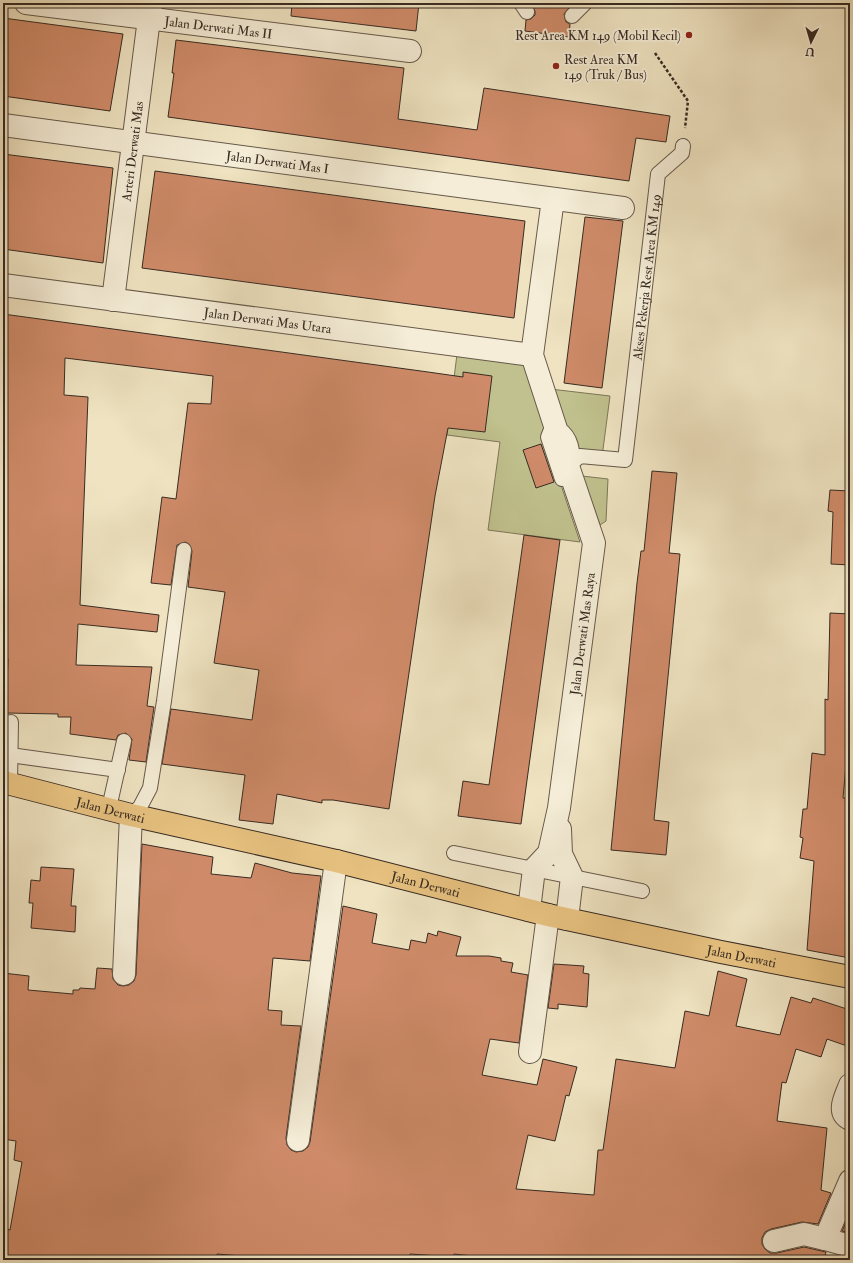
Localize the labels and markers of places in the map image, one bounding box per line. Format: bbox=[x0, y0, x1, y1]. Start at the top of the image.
place label: Rest Area KM 149 (Mobil Kecil) bbox=[515, 28, 681, 44]
marker: Rest Area KM 149 (Mobil Kecil) bbox=[684, 30, 694, 40]
place label: Rest Area KM 149 (Truk / Bus) bbox=[564, 52, 647, 83]
marker: Rest Area KM 149 (Truk / Bus) bbox=[551, 61, 561, 71]

